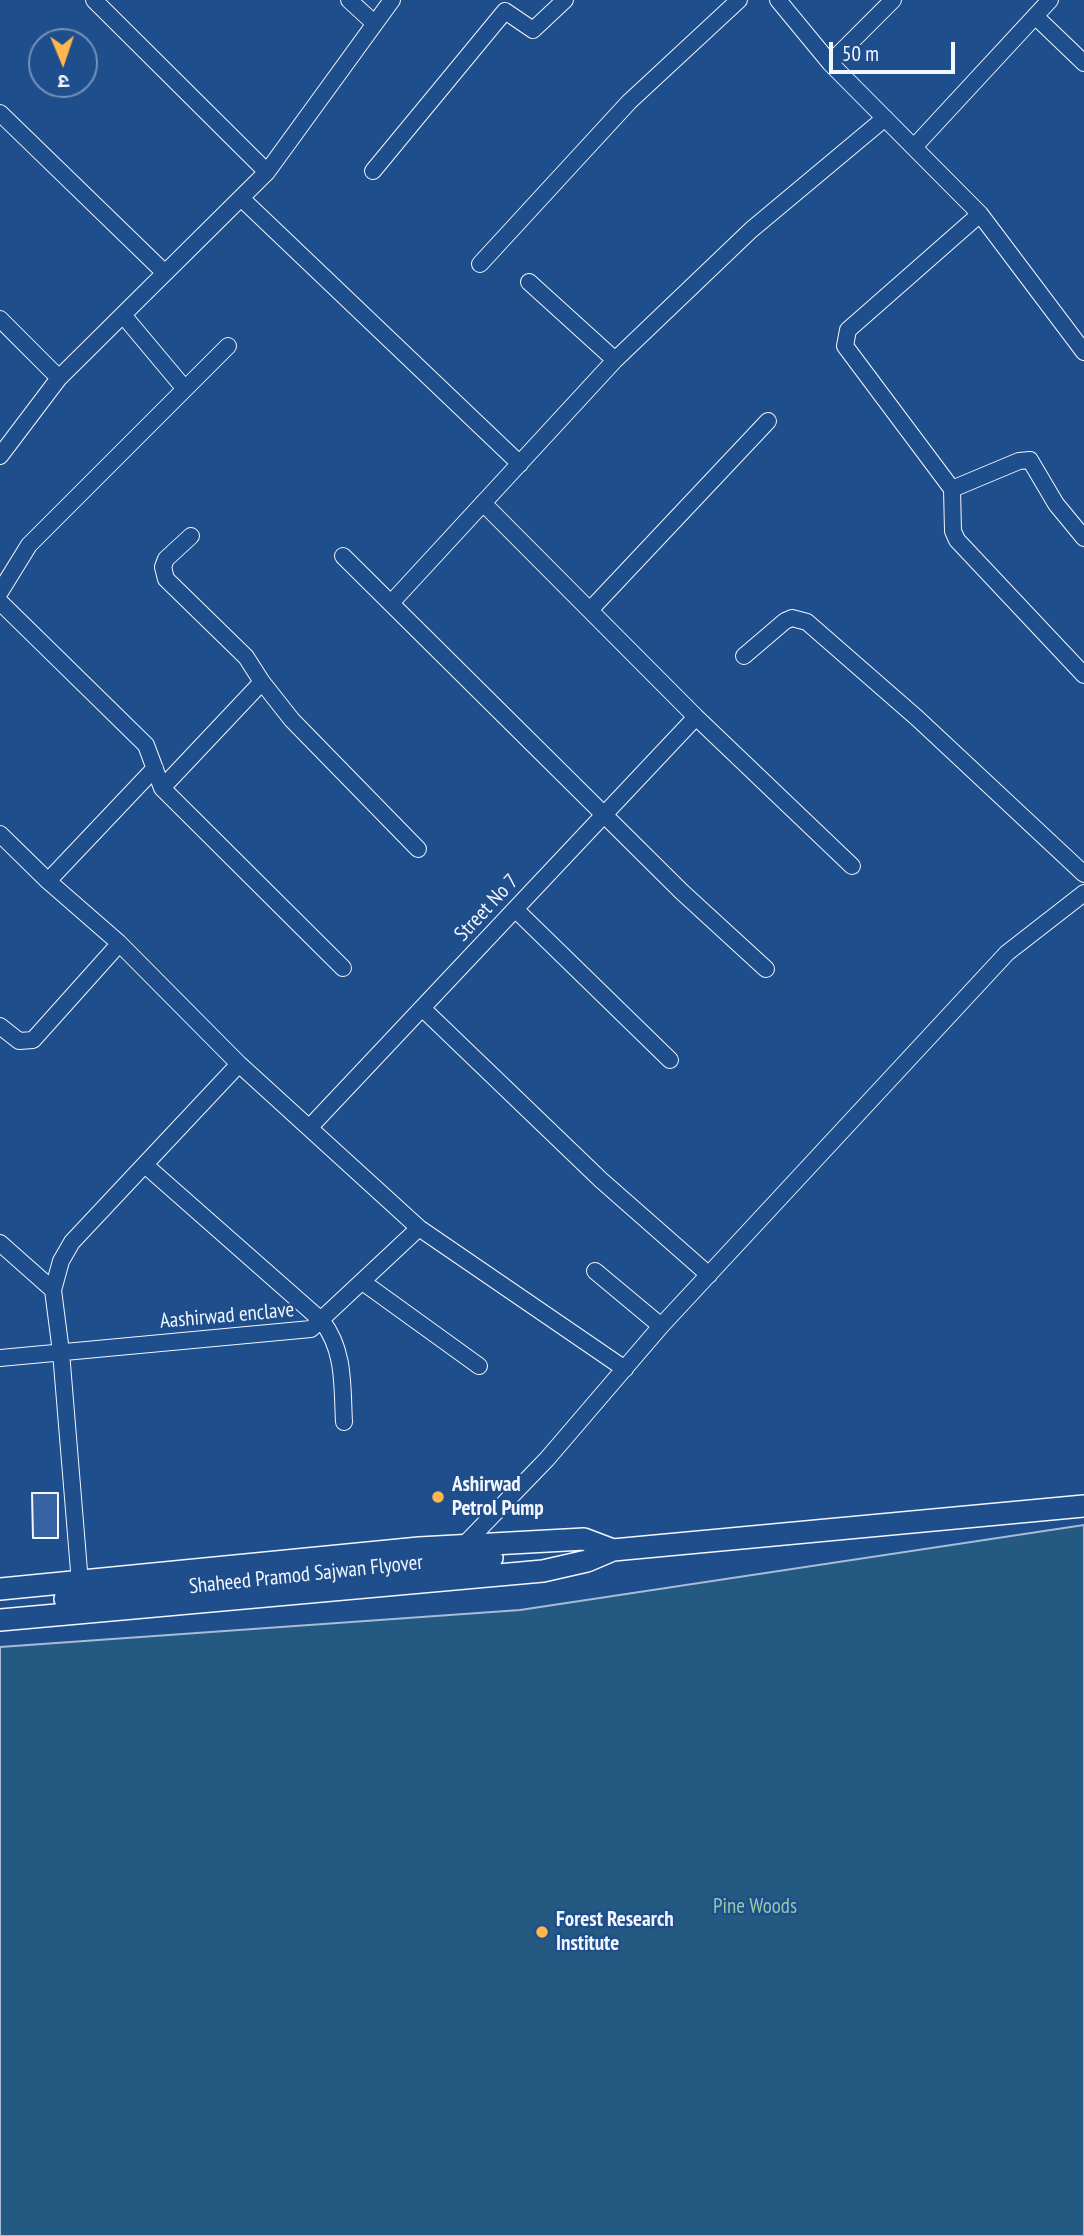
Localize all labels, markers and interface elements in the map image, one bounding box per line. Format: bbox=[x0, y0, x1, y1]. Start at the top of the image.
north arrow bbox=[28, 28, 98, 98]
scale bar bbox=[832, 28, 958, 72]
text: 50 m bbox=[842, 40, 879, 67]
text: उ bbox=[58, 70, 70, 94]
street label: Street No 7 bbox=[450, 869, 524, 947]
street label: Aashirwad enclave bbox=[159, 1298, 295, 1334]
place label: Ashirwad Petrol Pump bbox=[452, 1472, 544, 1522]
marker: Ashirwad Petrol Pump bbox=[430, 1489, 446, 1505]
street label: Shaheed Pramod Sajwan Flyover bbox=[188, 1550, 424, 1600]
park label: Pine Woods bbox=[713, 1894, 797, 1920]
place label: Forest Research Institute bbox=[556, 1907, 674, 1957]
marker: Forest Research Institute bbox=[534, 1924, 550, 1940]

